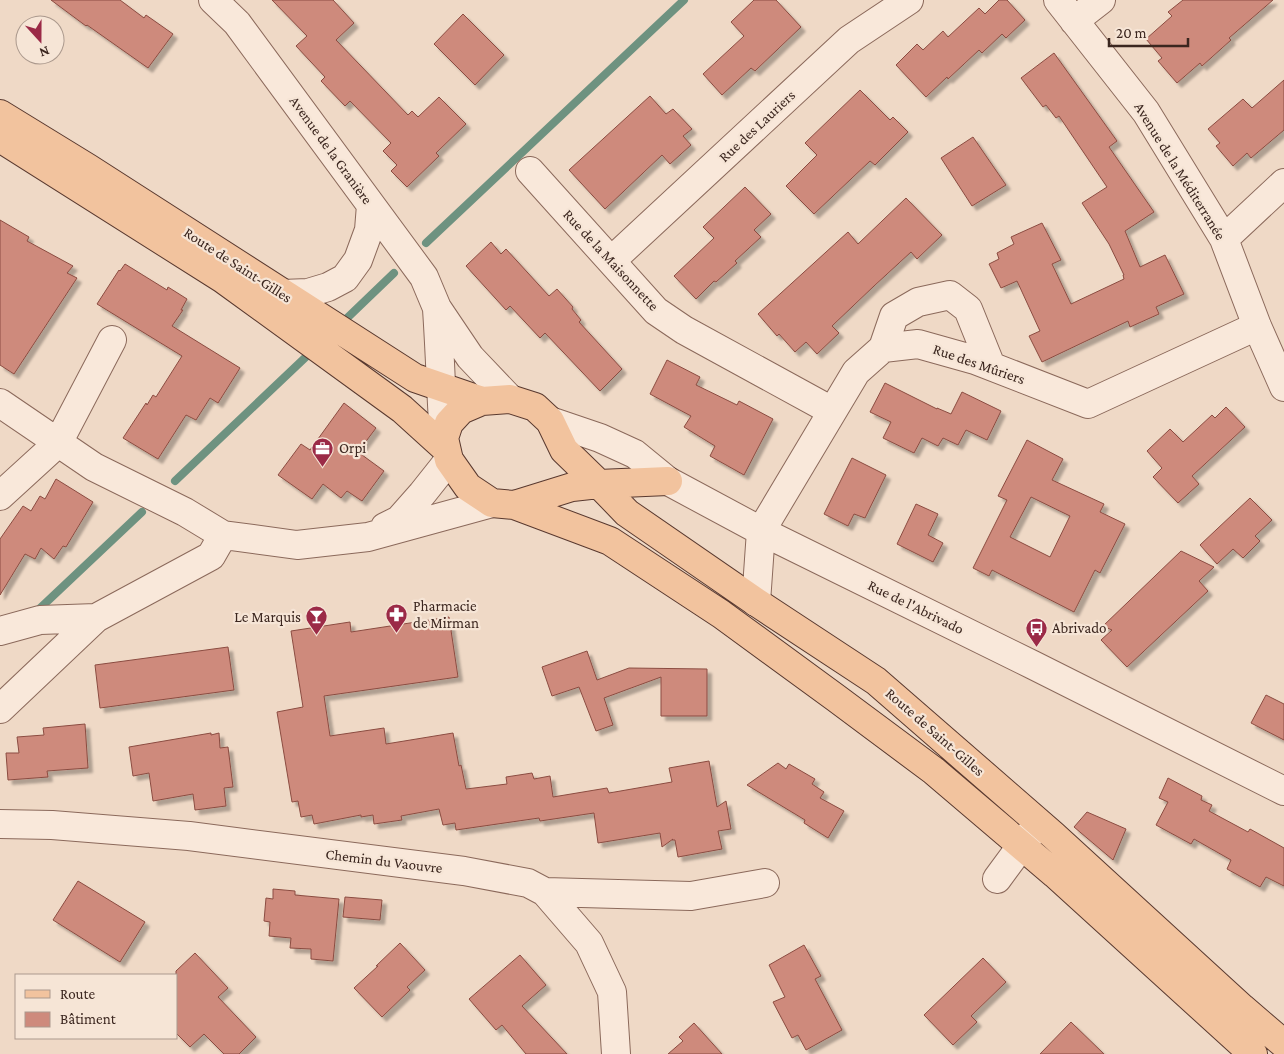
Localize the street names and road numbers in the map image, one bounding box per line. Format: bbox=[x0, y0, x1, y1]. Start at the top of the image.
street label: Rue des Lauriers bbox=[716, 87, 798, 165]
street label: Avenue de la Granière bbox=[286, 93, 376, 207]
street label: Avenue de la Méditerranée bbox=[1131, 99, 1229, 243]
street label: Rue de la Maisonnette bbox=[560, 206, 662, 314]
street label: Route de Saint-Gilles bbox=[181, 224, 295, 306]
street label: Rue des Mûriers bbox=[931, 341, 1027, 387]
street label: Rue de l'Abrivado bbox=[865, 577, 967, 637]
street label: Route de Saint-Gilles bbox=[882, 685, 988, 779]
street label: Chemin du Vaouvre bbox=[325, 846, 444, 876]

